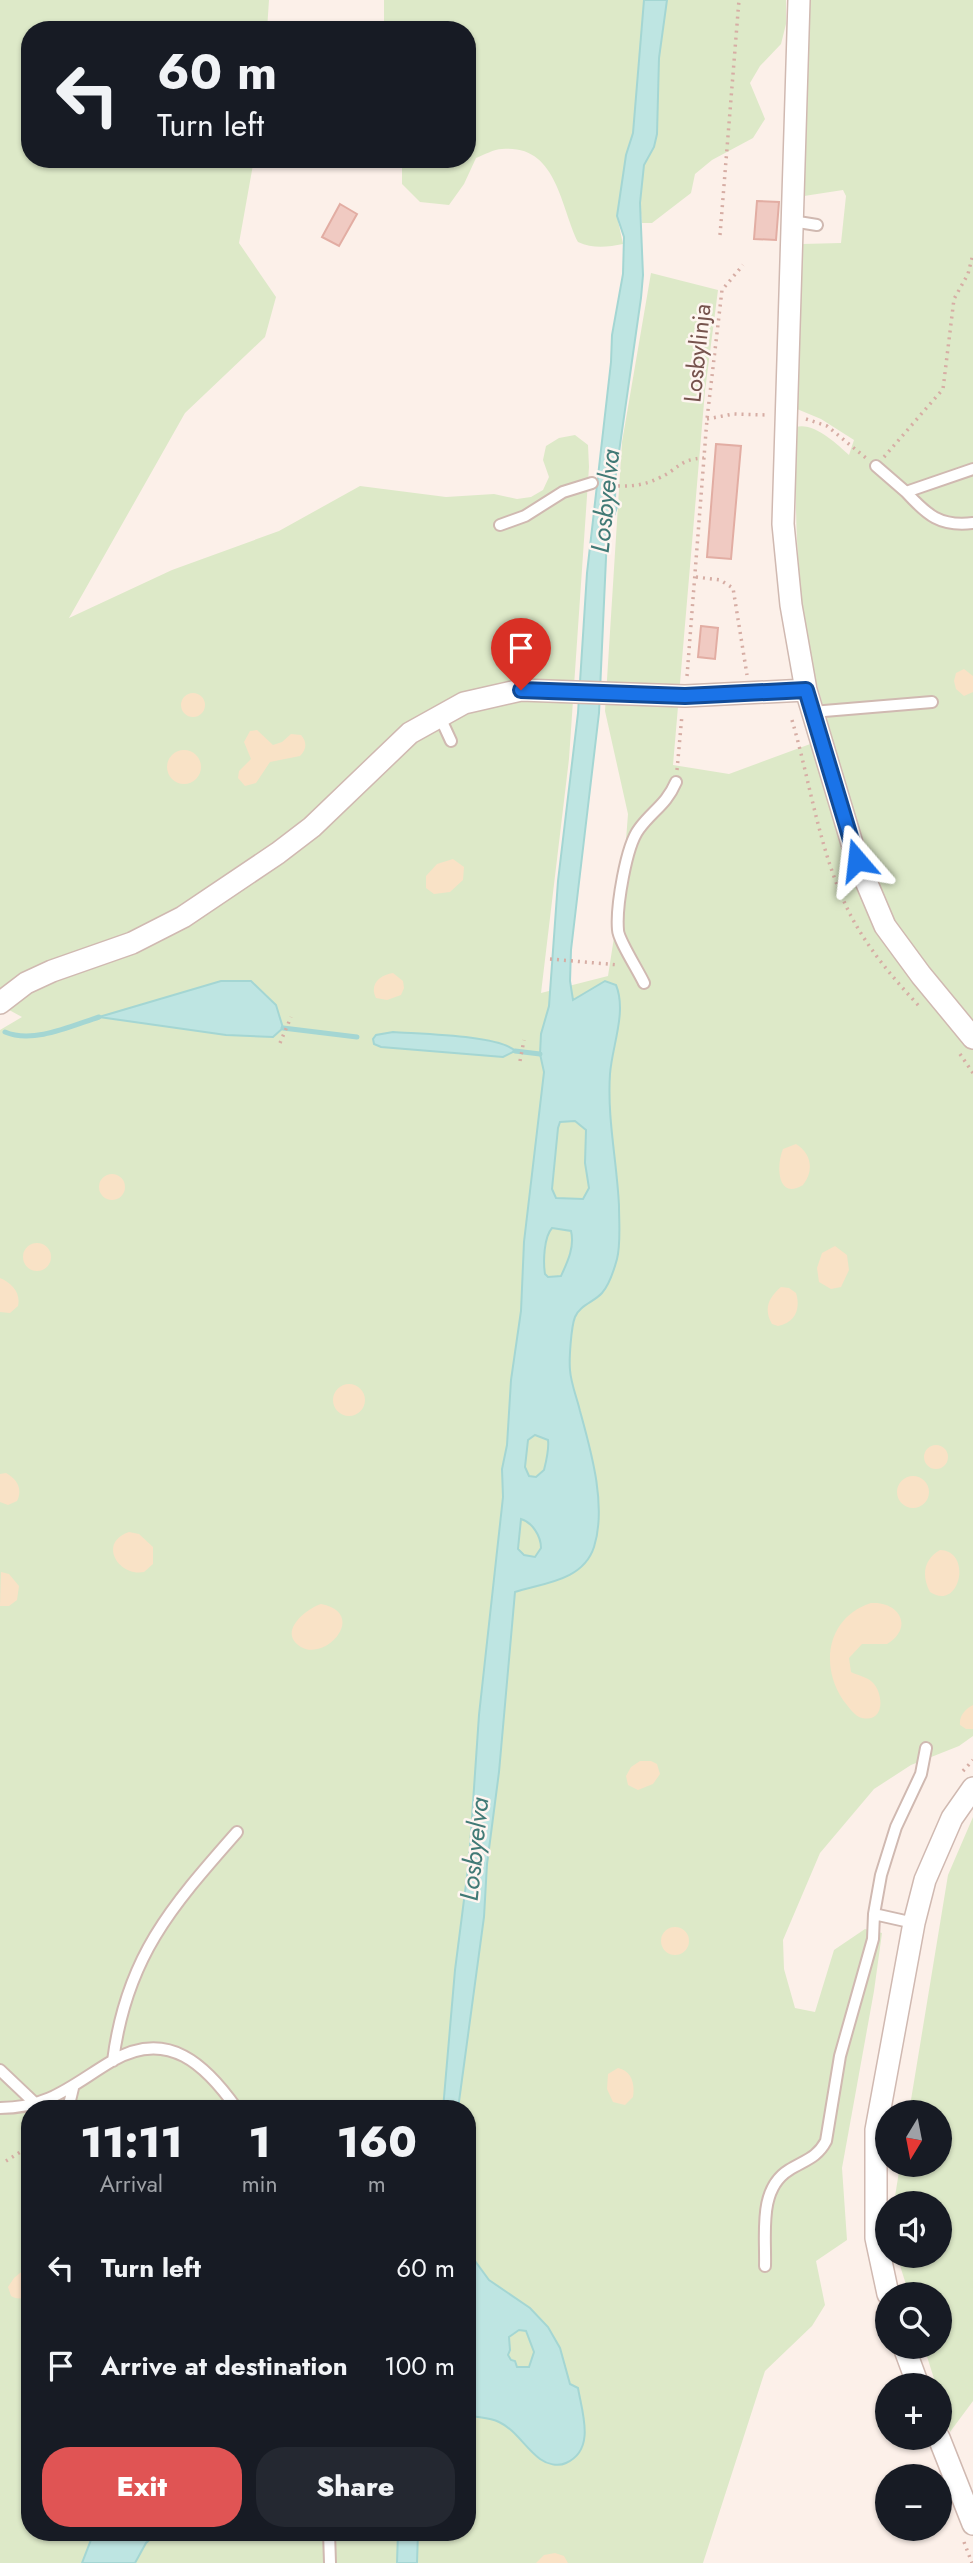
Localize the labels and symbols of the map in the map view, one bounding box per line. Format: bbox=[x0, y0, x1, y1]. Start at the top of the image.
street label: Losbylinja bbox=[674, 302, 720, 404]
water label: Losbyelva bbox=[581, 447, 629, 555]
pin bbox=[491, 618, 551, 690]
position arrow bbox=[820, 823, 894, 897]
water label: Losbyelva bbox=[450, 1795, 498, 1903]
north arrow bbox=[875, 2100, 952, 2177]

